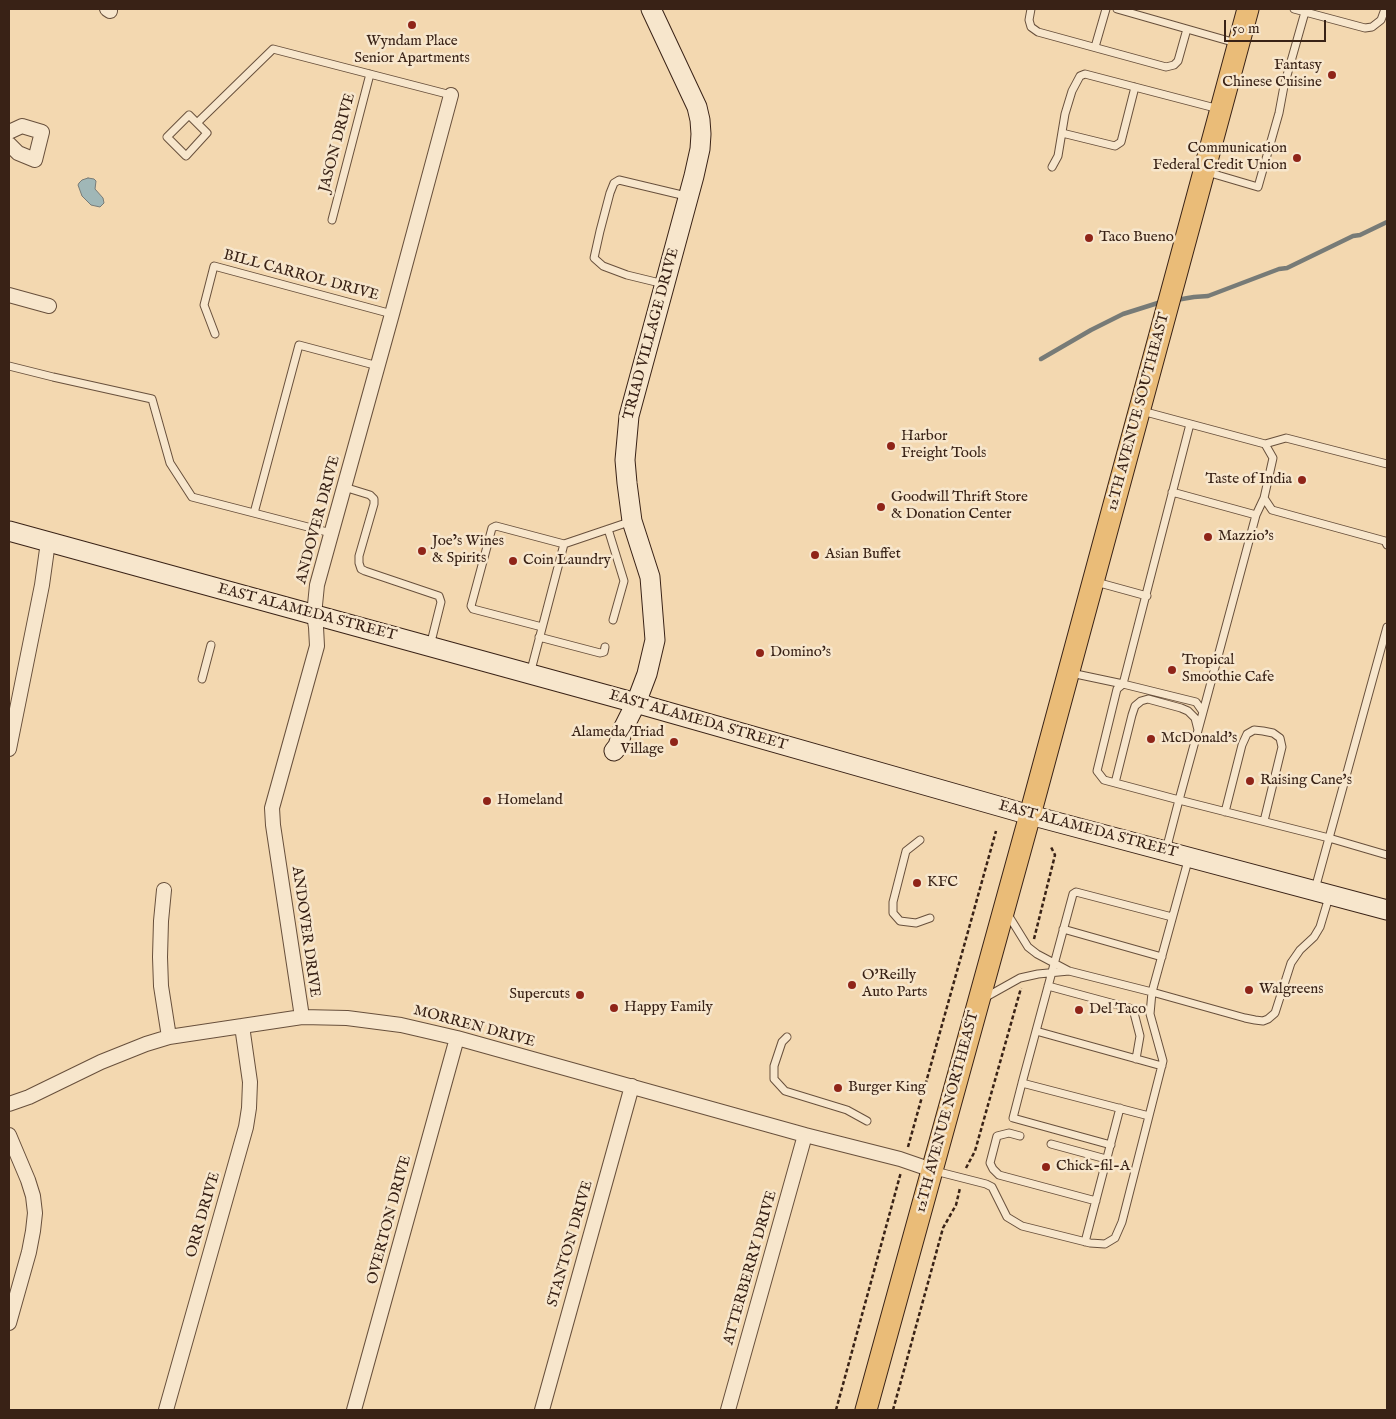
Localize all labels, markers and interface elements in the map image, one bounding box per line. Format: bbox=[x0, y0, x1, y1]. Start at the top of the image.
scale bar bbox=[1226, 10, 1328, 42]
marker: Wyndam Place Senior Apartments bbox=[406, 19, 418, 31]
text: 50 m bbox=[1232, 19, 1260, 38]
place label: Wyndam Place Senior Apartments bbox=[354, 33, 470, 68]
place label: Fantasy Chinese Cuisine bbox=[1222, 57, 1322, 92]
marker: Fantasy Chinese Cuisine bbox=[1326, 69, 1338, 81]
street label: JASON DRIVE bbox=[316, 91, 360, 195]
place label: Communication Federal Credit Union bbox=[1153, 140, 1287, 175]
marker: Communication Federal Credit Union bbox=[1291, 152, 1303, 164]
place label: Taco Bueno bbox=[1099, 229, 1174, 247]
marker: Taco Bueno bbox=[1083, 232, 1095, 244]
street label: TRIAD VILLAGE DRIVE bbox=[620, 246, 684, 422]
street label: BILL CARROL DRIVE bbox=[221, 247, 381, 305]
street label: 12TH AVENUE SOUTHEAST bbox=[1104, 311, 1174, 513]
place label: Harbor Freight Tools bbox=[901, 428, 986, 463]
marker: Harbor Freight Tools bbox=[885, 440, 897, 452]
street label: ANDOVER DRIVE bbox=[293, 454, 345, 586]
place label: Taste of India bbox=[1205, 471, 1292, 489]
marker: Taste of India bbox=[1296, 474, 1308, 486]
place label: Goodwill Thrift Store & Donation Center bbox=[891, 489, 1028, 524]
marker: Goodwill Thrift Store & Donation Center bbox=[875, 501, 887, 513]
place label: Mazzio's bbox=[1218, 528, 1274, 546]
marker: Mazzio's bbox=[1202, 531, 1214, 543]
place label: Joe’s Wines & Spirits bbox=[432, 533, 504, 568]
marker: Joe’s Wines & Spirits bbox=[416, 545, 428, 557]
place label: Asian Buffet bbox=[825, 546, 901, 564]
marker: Asian Buffet bbox=[809, 549, 821, 561]
place label: Coin Laundry bbox=[523, 552, 611, 570]
marker: Coin Laundry bbox=[507, 555, 519, 567]
street label: EAST ALAMEDA STREET bbox=[215, 580, 399, 646]
place label: Domino's bbox=[770, 644, 831, 662]
marker: Domino's bbox=[754, 647, 766, 659]
place label: Tropical Smoothie Cafe bbox=[1182, 652, 1274, 687]
marker: Tropical Smoothie Cafe bbox=[1166, 664, 1178, 676]
street label: EAST ALAMEDA STREET bbox=[607, 687, 789, 755]
place label: Alameda/Triad Village bbox=[571, 724, 664, 759]
place label: McDonald's bbox=[1161, 730, 1237, 748]
marker: McDonald's bbox=[1145, 733, 1157, 745]
marker: Alameda/Triad Village bbox=[668, 736, 680, 748]
place label: Raising Cane's bbox=[1260, 772, 1352, 790]
marker: Raising Cane's bbox=[1244, 775, 1256, 787]
place label: Homeland bbox=[497, 792, 563, 810]
marker: Homeland bbox=[481, 795, 493, 807]
street label: EAST ALAMEDA STREET bbox=[996, 797, 1180, 863]
street label: ANDOVER DRIVE bbox=[287, 865, 323, 999]
place label: KFC bbox=[927, 874, 958, 892]
marker: KFC bbox=[911, 877, 923, 889]
place label: O'Reilly Auto Parts bbox=[862, 967, 927, 1002]
marker: O'Reilly Auto Parts bbox=[846, 979, 858, 991]
place label: Walgreens bbox=[1259, 981, 1324, 999]
marker: Walgreens bbox=[1243, 984, 1255, 996]
place label: Supercuts bbox=[509, 986, 570, 1004]
marker: Supercuts bbox=[574, 989, 586, 1001]
place label: Happy Family bbox=[624, 999, 713, 1017]
place label: Del Taco bbox=[1089, 1001, 1146, 1019]
street label: MORREN DRIVE bbox=[411, 1002, 537, 1052]
marker: Happy Family bbox=[608, 1002, 620, 1014]
marker: Del Taco bbox=[1073, 1004, 1085, 1016]
street label: 12TH AVENUE NORTHEAST bbox=[912, 1009, 984, 1215]
place label: Burger King bbox=[848, 1079, 926, 1097]
marker: Burger King bbox=[832, 1082, 844, 1094]
street label: OVERTON DRIVE bbox=[364, 1154, 416, 1286]
place label: Chick-fil-A bbox=[1056, 1158, 1130, 1176]
marker: Chick-fil-A bbox=[1040, 1161, 1052, 1173]
street label: ORR DRIVE bbox=[183, 1170, 225, 1260]
street label: STANTON DRIVE bbox=[544, 1179, 598, 1309]
street label: ATTERBERRY DRIVE bbox=[720, 1189, 782, 1347]

